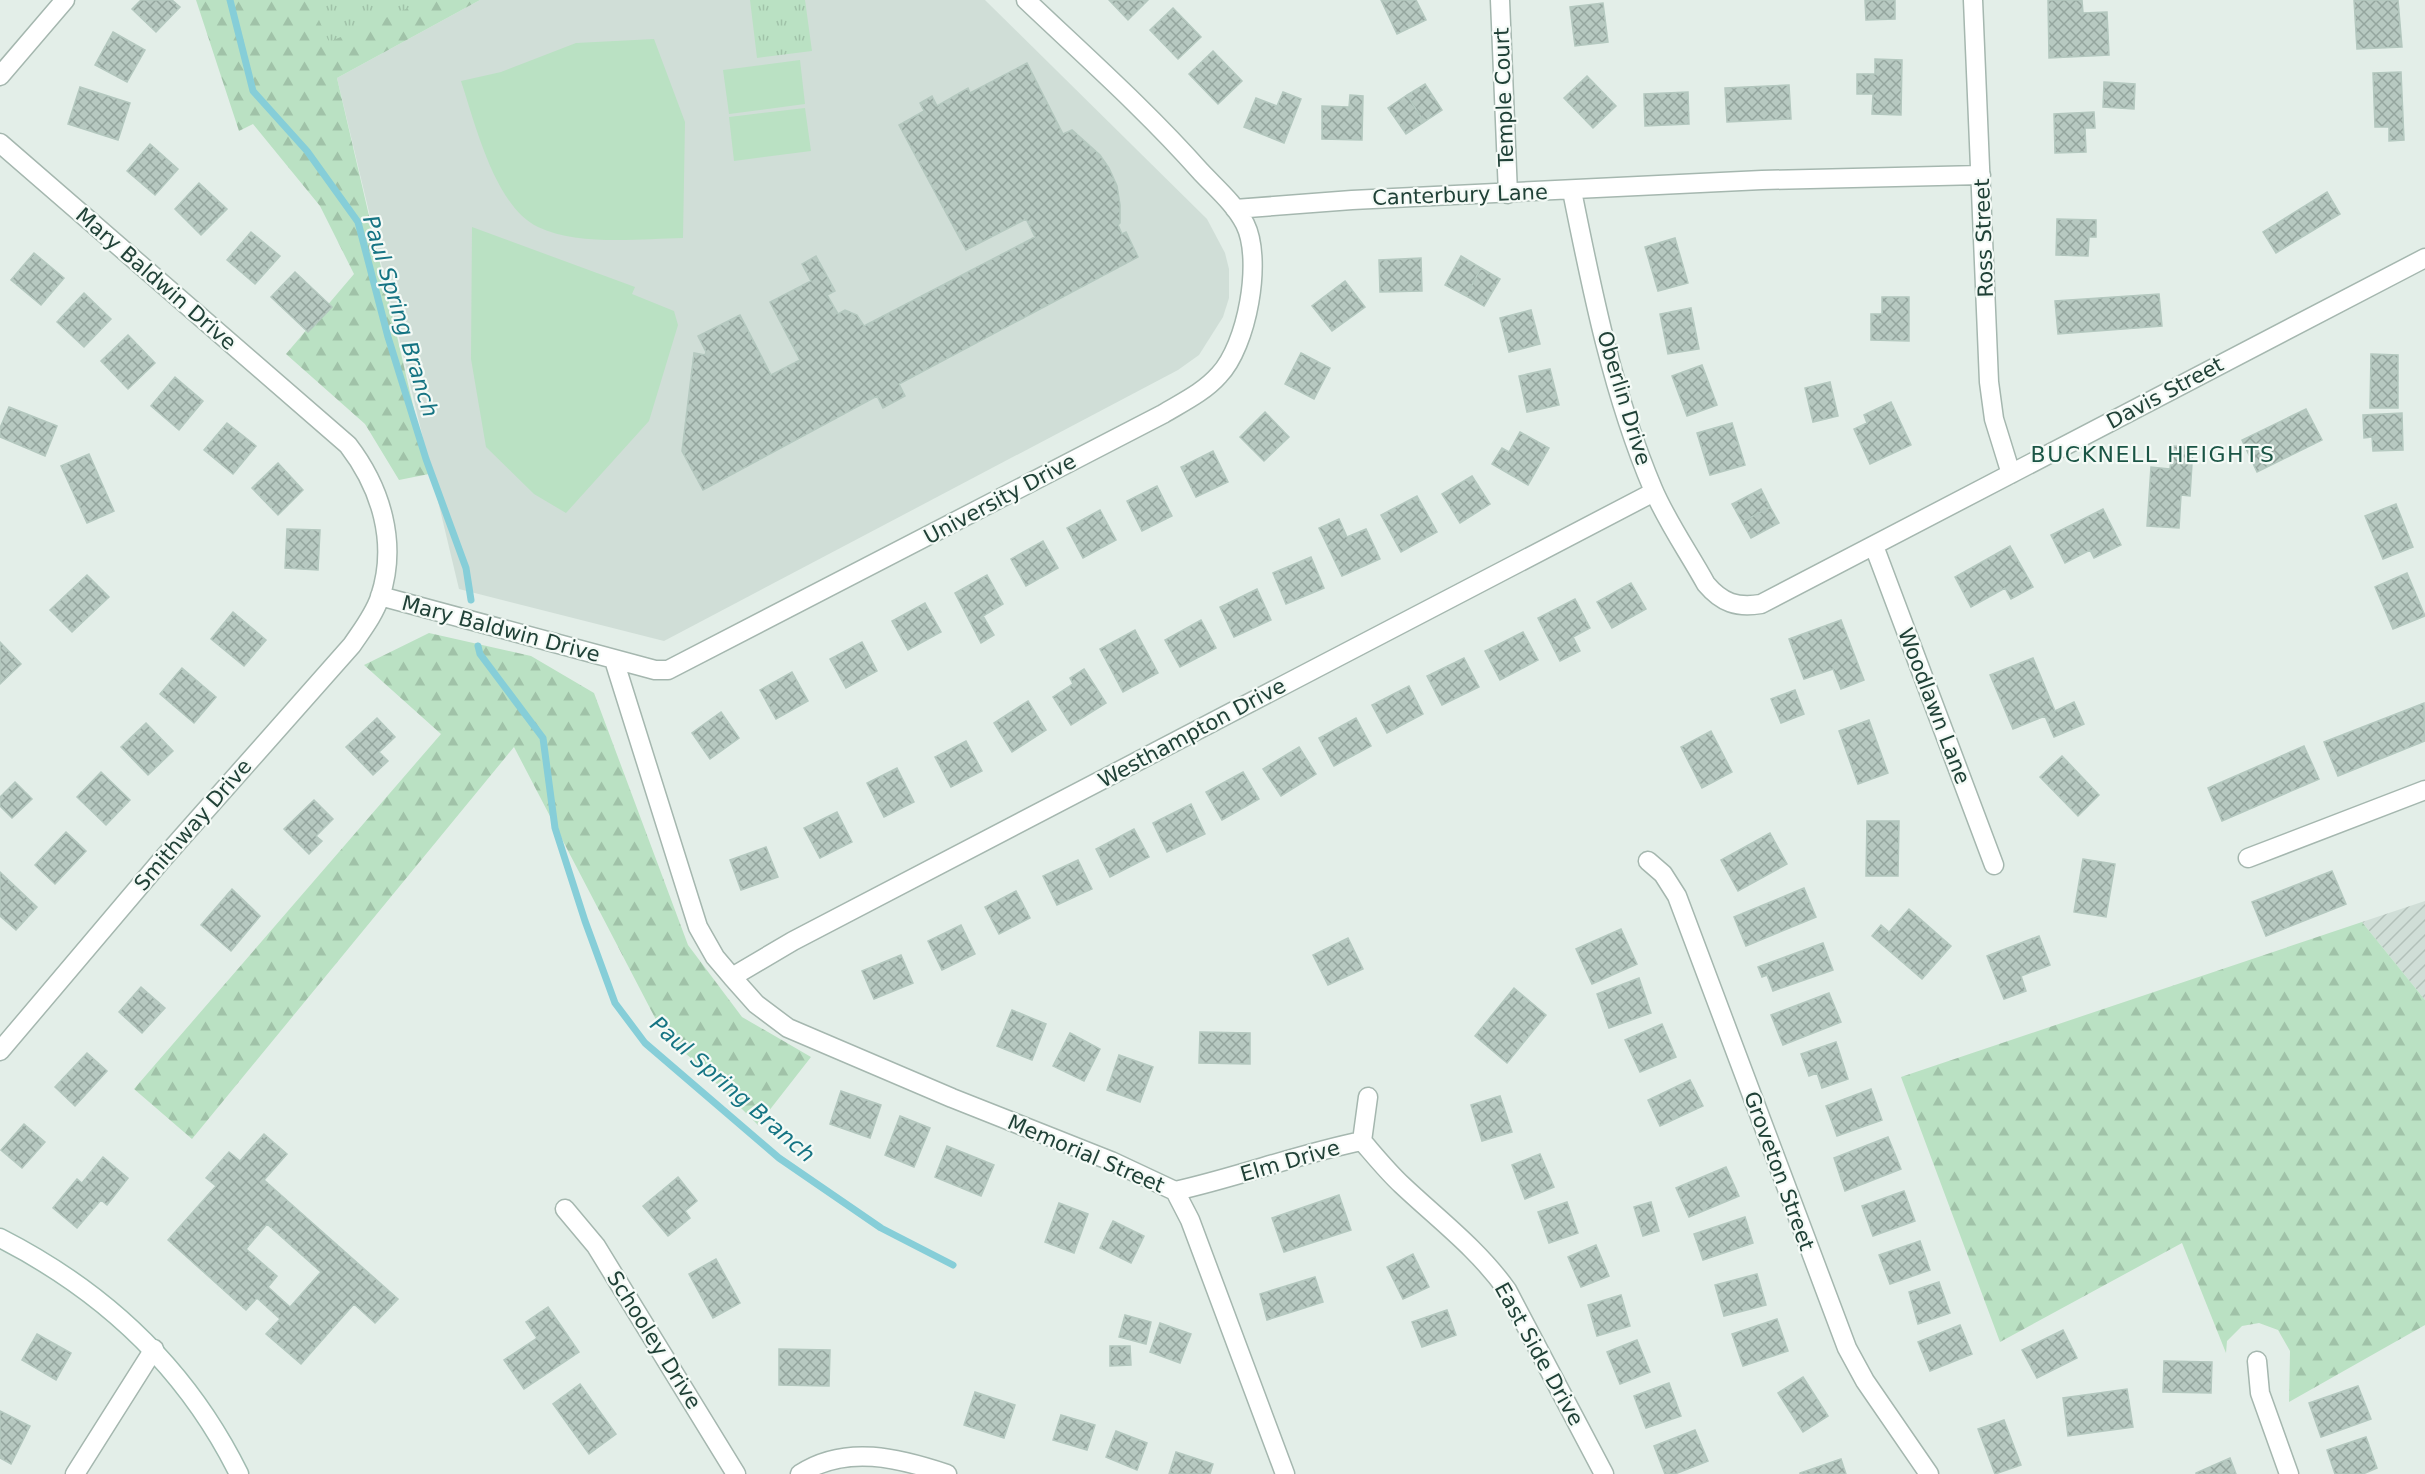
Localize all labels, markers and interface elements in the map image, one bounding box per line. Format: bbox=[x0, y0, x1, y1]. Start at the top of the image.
street label: Temple Court bbox=[1490, 27, 1518, 168]
street label: Ross Street bbox=[1970, 178, 1998, 298]
street label: Canterbury Lane bbox=[1372, 180, 1548, 210]
street label: Mary Baldwin Drive bbox=[71, 203, 241, 355]
water label: Paul Spring Branch bbox=[358, 212, 443, 420]
street label: Oberlin Drive bbox=[1592, 328, 1656, 468]
street label: Davis Street bbox=[2103, 352, 2227, 434]
district label: BUCKNELL HEIGHTS bbox=[2031, 442, 2275, 467]
street label: University Drive bbox=[920, 449, 1080, 549]
street label: Mary Baldwin Drive bbox=[399, 591, 603, 667]
street label: Woodlawn Lane bbox=[1893, 625, 1975, 787]
street label: Westhampton Drive bbox=[1094, 673, 1290, 793]
street label: Smithway Drive bbox=[129, 754, 257, 896]
water label: Paul Spring Branch bbox=[645, 1011, 820, 1167]
street label: Groveton Street bbox=[1739, 1088, 1819, 1254]
street label: Memorial Street bbox=[1004, 1110, 1168, 1198]
street label: Elm Drive bbox=[1238, 1135, 1342, 1187]
street label: Schooley Drive bbox=[602, 1267, 706, 1413]
street label: East Side Drive bbox=[1490, 1278, 1588, 1430]

